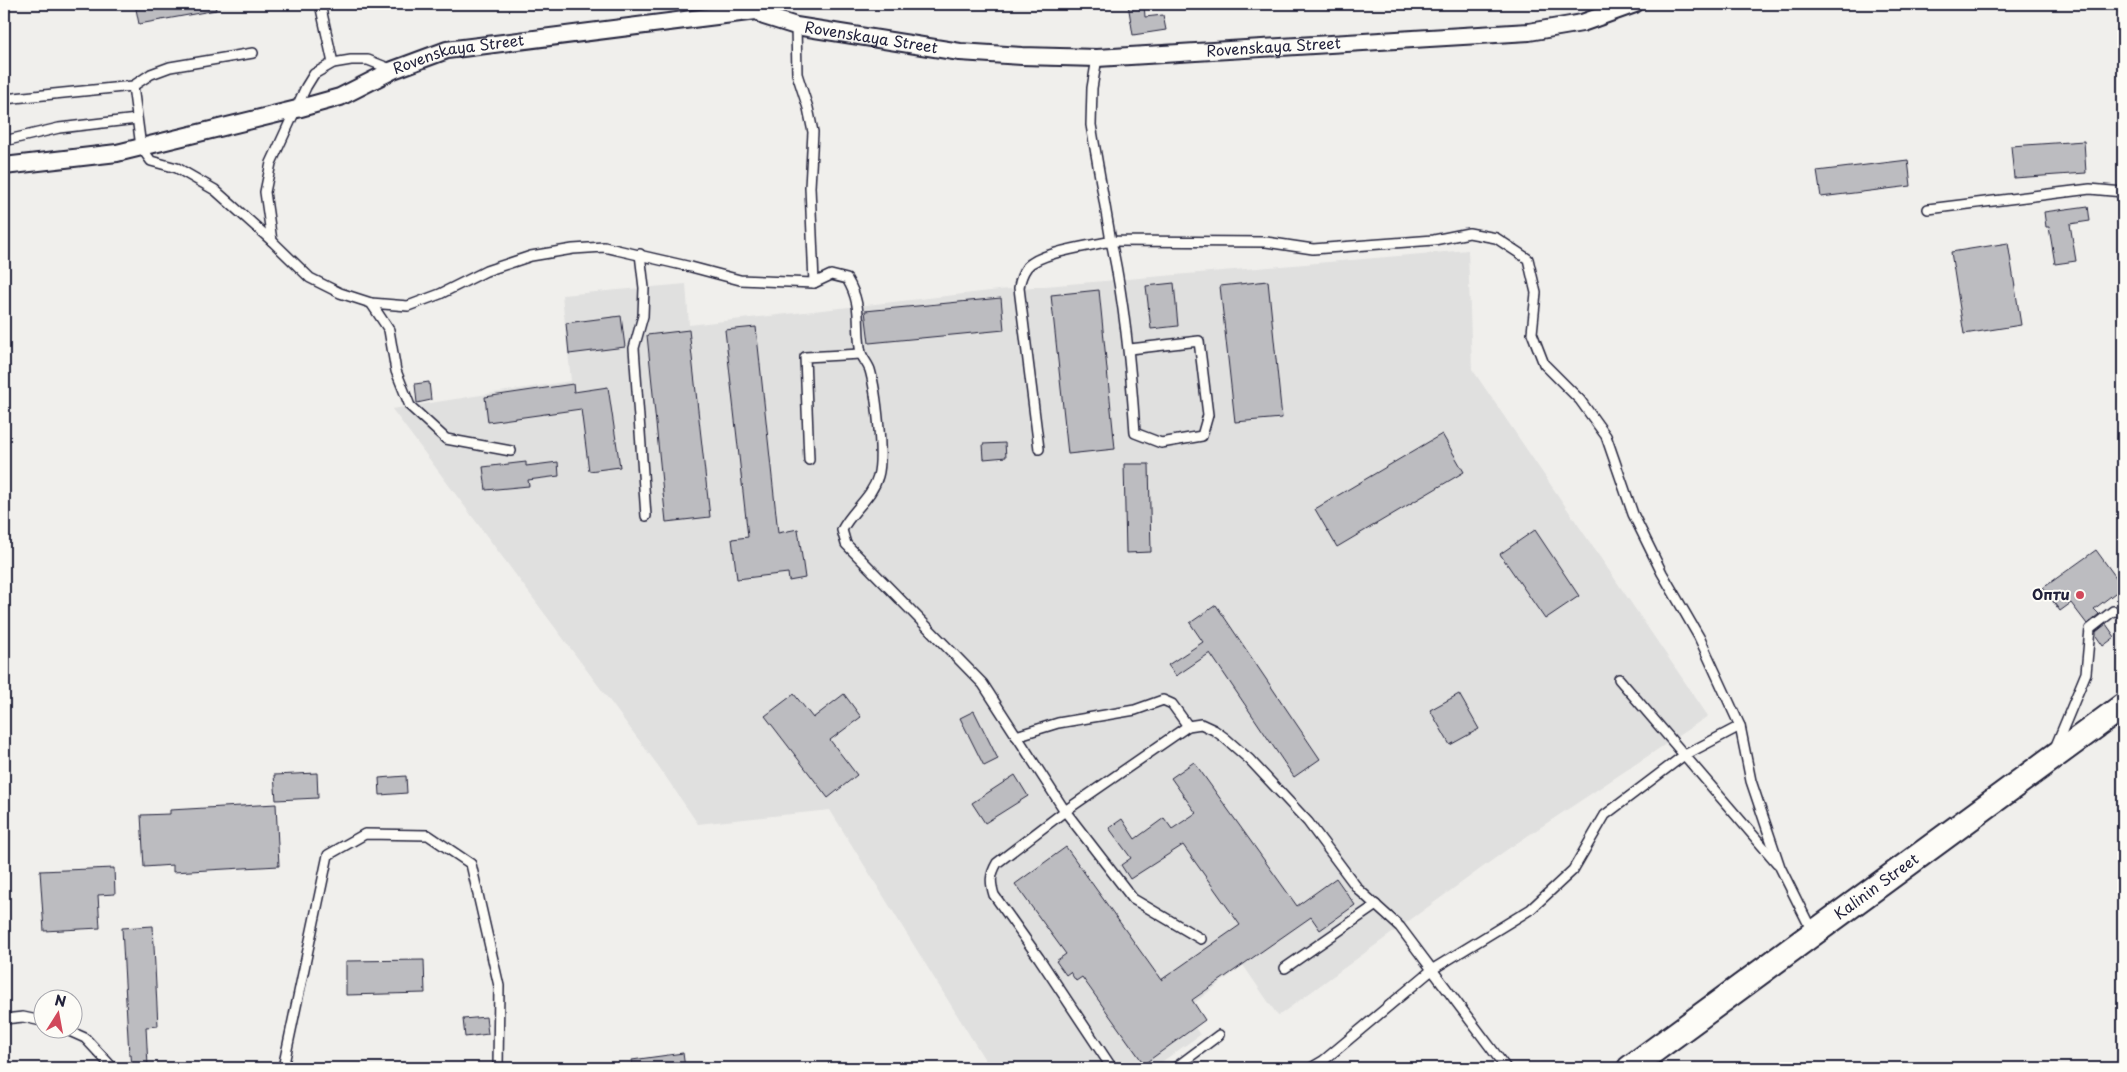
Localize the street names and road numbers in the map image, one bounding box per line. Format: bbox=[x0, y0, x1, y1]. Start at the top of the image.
street label: Rovenskaya Street bbox=[803, 15, 940, 58]
street label: Rovenskaya Street bbox=[389, 27, 525, 79]
street label: Rovenskaya Street bbox=[1205, 30, 1341, 61]
street label: Kalinin Street bbox=[1829, 847, 1923, 925]

